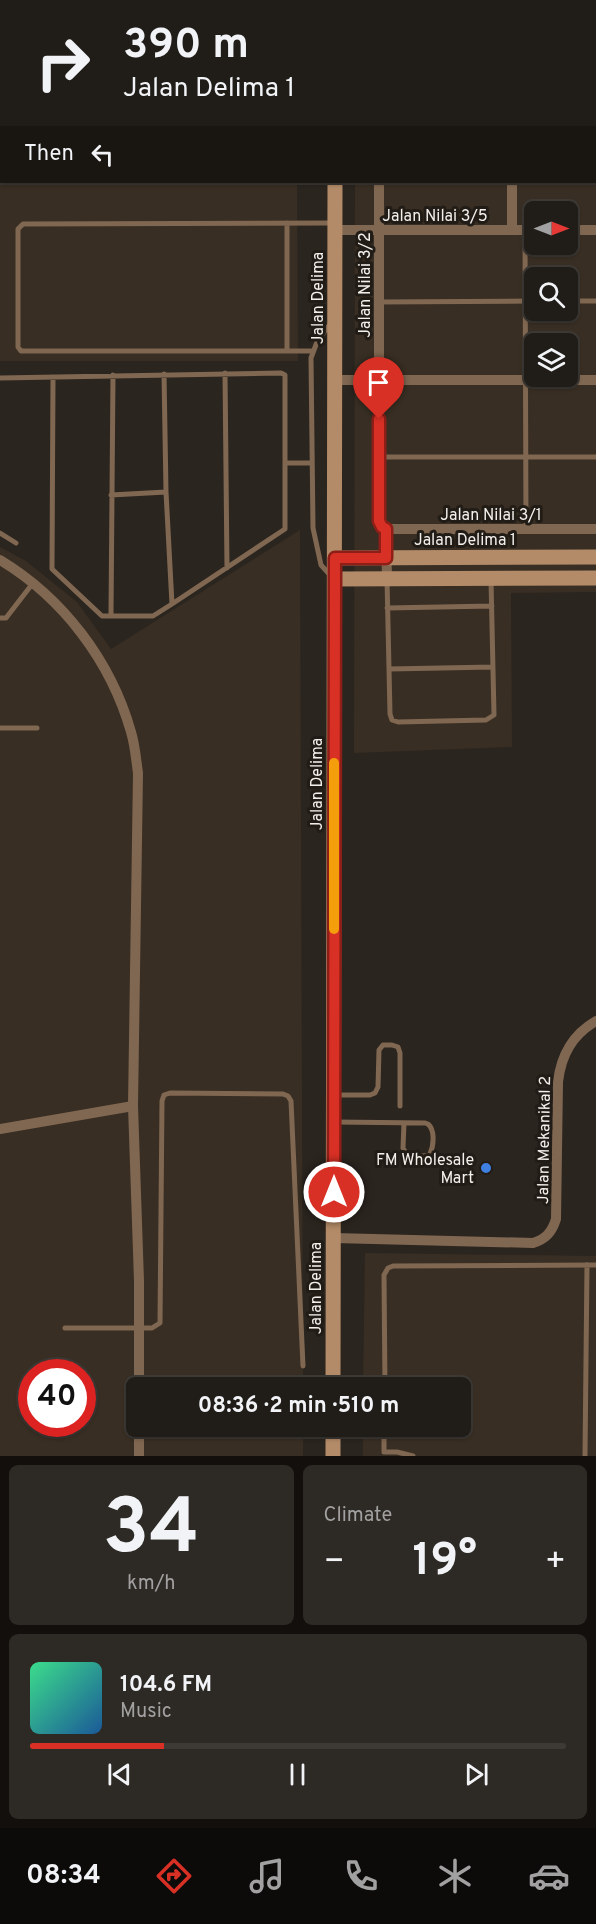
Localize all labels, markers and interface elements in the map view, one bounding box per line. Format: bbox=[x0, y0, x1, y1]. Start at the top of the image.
text: 390 m bbox=[123, 20, 249, 73]
icon: right bbox=[24, 24, 102, 102]
text: Jalan Delima 1 bbox=[123, 72, 295, 106]
icon: left bbox=[86, 138, 119, 171]
text: Then bbox=[24, 141, 74, 168]
north arrow bbox=[524, 201, 578, 255]
map controls bbox=[524, 201, 578, 387]
street label: Jalan Nilai 3/5 bbox=[382, 207, 488, 227]
street label: Jalan Nilai 3/2 bbox=[356, 232, 376, 338]
street label: Jalan Delima bbox=[309, 252, 329, 344]
button: search bbox=[524, 267, 578, 321]
button: layers bbox=[524, 333, 578, 387]
pin bbox=[353, 357, 404, 419]
icon: arrive bbox=[362, 366, 395, 399]
street label: Jalan Nilai 3/1 bbox=[440, 506, 542, 526]
street label: Jalan Delima 1 bbox=[414, 531, 516, 551]
street label: Jalan Delima bbox=[308, 738, 328, 830]
street label: Jalan Mekanikal 2 bbox=[534, 1076, 556, 1204]
place label: FM Wholesale Mart bbox=[376, 1151, 474, 1189]
position arrow bbox=[302, 1160, 366, 1224]
marker: FM Wholesale Mart bbox=[479, 1161, 493, 1175]
street label: Jalan Delima bbox=[307, 1242, 327, 1334]
speed limit sign: 40 bbox=[18, 1359, 96, 1437]
text: 08:36 · 2 min · 510 m bbox=[198, 1393, 399, 1420]
text: 34 bbox=[103, 1482, 200, 1581]
text: Climate bbox=[324, 1503, 392, 1529]
text: 19° bbox=[413, 1534, 477, 1591]
text: − bbox=[324, 1542, 345, 1584]
text: + bbox=[545, 1542, 566, 1584]
text: km/h bbox=[127, 1571, 176, 1597]
text: 104.6 FM bbox=[120, 1672, 212, 1699]
text: Music bbox=[120, 1699, 172, 1725]
icon: previous bbox=[103, 1758, 136, 1791]
icon: pause bbox=[281, 1758, 314, 1791]
icon: next bbox=[460, 1758, 493, 1791]
icon: directions bbox=[153, 1855, 195, 1897]
icon: music bbox=[246, 1855, 288, 1897]
icon: phone bbox=[340, 1855, 382, 1897]
icon: climate bbox=[434, 1855, 476, 1897]
icon: car bbox=[528, 1855, 570, 1897]
text: 08:34 bbox=[26, 1859, 101, 1893]

